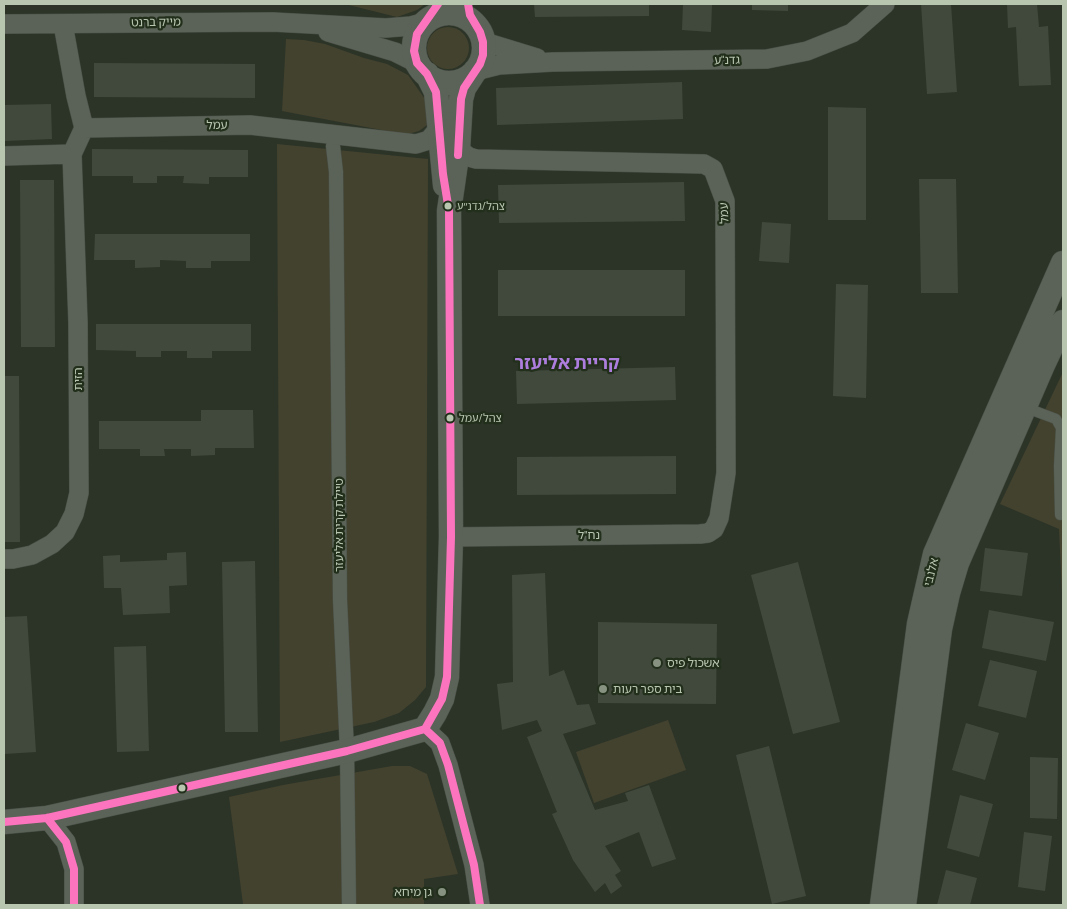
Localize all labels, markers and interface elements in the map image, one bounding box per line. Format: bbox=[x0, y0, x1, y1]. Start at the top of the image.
street label: מייק ברנט bbox=[131, 14, 181, 30]
street label: גדנ"ע bbox=[714, 53, 740, 67]
street label: עמל bbox=[206, 118, 228, 132]
place label: צהל/גדנ״ע bbox=[457, 199, 505, 213]
marker: צהל/גדנ״ע bbox=[443, 201, 453, 211]
street label: עמל bbox=[716, 202, 732, 224]
district label: קריית אליעזר bbox=[514, 352, 620, 374]
street label: הזית bbox=[71, 367, 85, 391]
place label: צהל/עמל bbox=[459, 411, 502, 425]
marker: צהל/עמל bbox=[445, 413, 455, 423]
street label: טיילת קרית אליעזר bbox=[332, 478, 346, 572]
street label: נח"ל bbox=[578, 528, 600, 542]
street label: אלנבי bbox=[921, 556, 941, 588]
place label: אשכול פיס bbox=[667, 656, 720, 670]
marker: אשכול פיס bbox=[651, 657, 663, 669]
place label: בית ספר רעות bbox=[613, 682, 682, 696]
marker: בית ספר רעות bbox=[597, 683, 609, 695]
unlabelled marker bbox=[177, 783, 187, 793]
place label: גן מיחא bbox=[394, 885, 432, 899]
marker: גן מיחא bbox=[436, 886, 448, 898]

